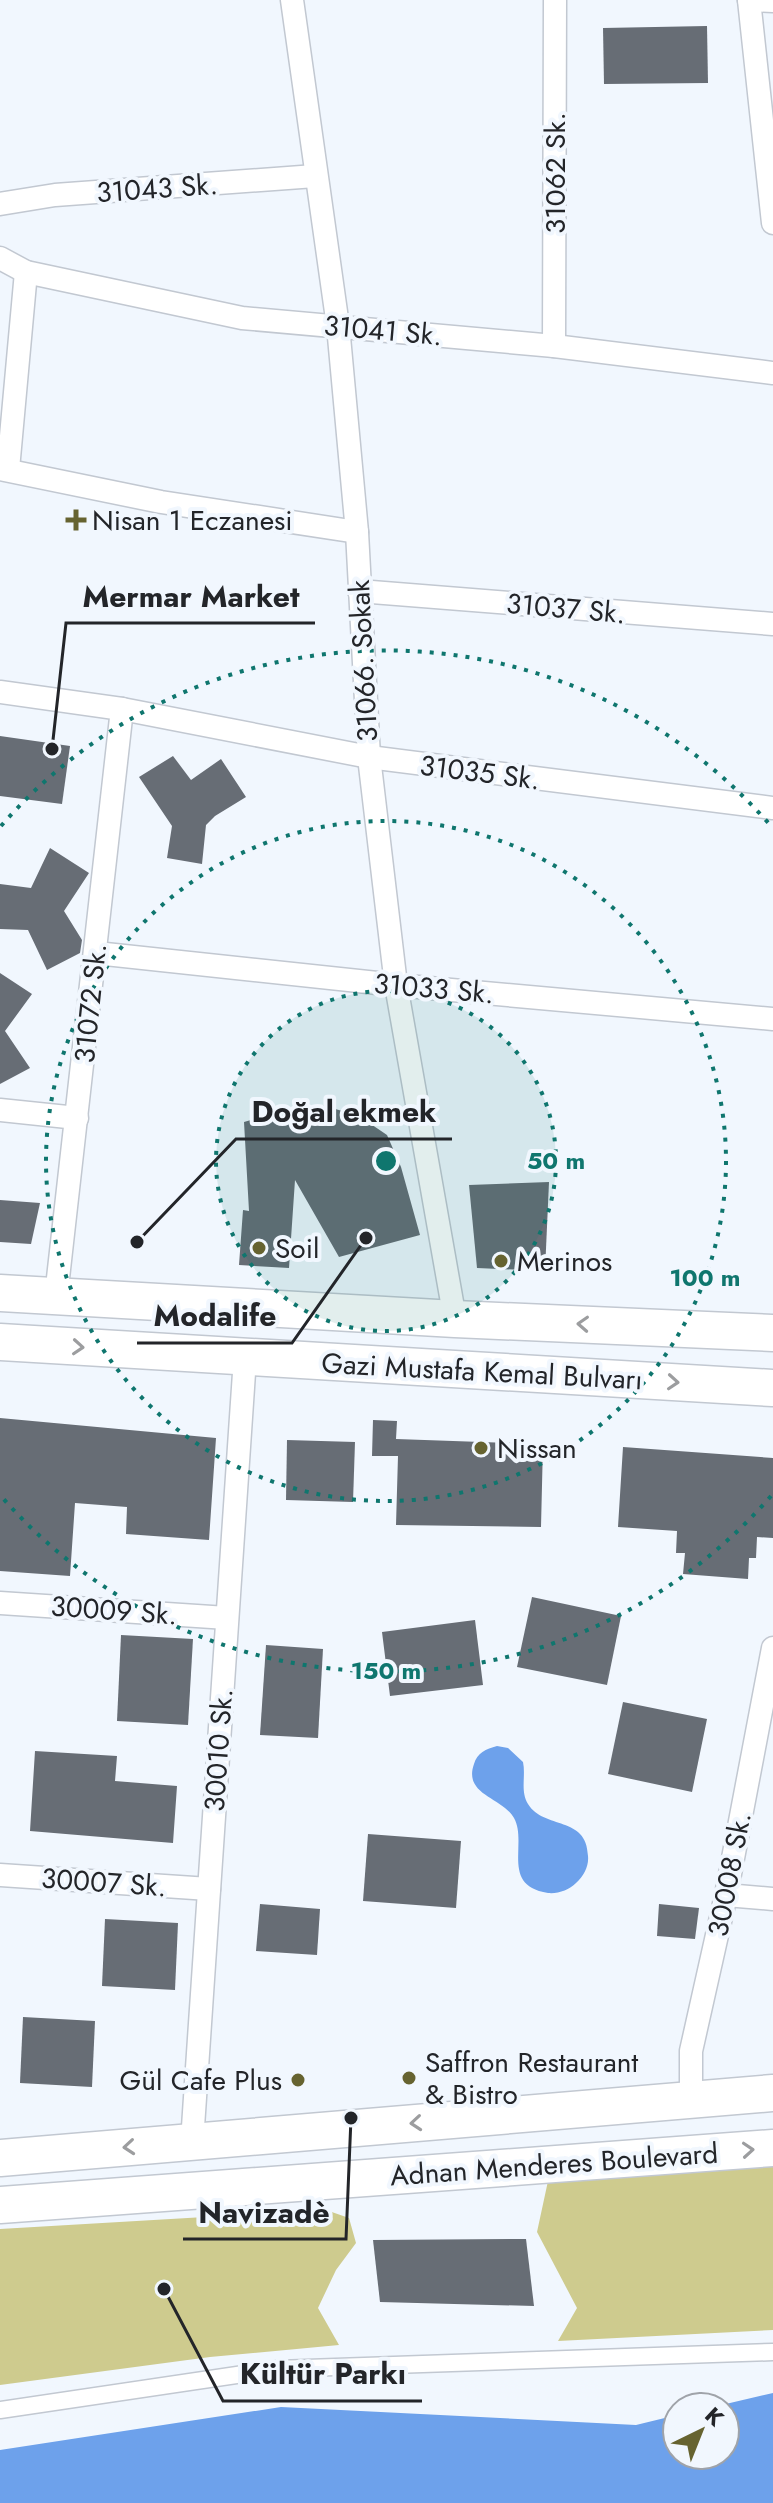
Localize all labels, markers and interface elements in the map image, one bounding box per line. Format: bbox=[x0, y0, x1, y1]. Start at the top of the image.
street label: 31062 Sk. bbox=[535, 112, 576, 234]
street label: 31043 Sk. bbox=[95, 164, 219, 213]
street label: 31041 Sk. bbox=[322, 305, 444, 356]
place label: Nisan 1 Eczanesi bbox=[92, 500, 293, 541]
marker: Nisan 1 Eczanesi bbox=[67, 511, 85, 529]
callout: Mermar Market bbox=[66, 569, 315, 623]
text: Mermar Market bbox=[82, 575, 300, 618]
street label: 31066. Sokak bbox=[339, 578, 388, 743]
street label: 31037 Sk. bbox=[505, 583, 627, 634]
street label: 31035 Sk. bbox=[417, 745, 543, 800]
street label: 31072 Sk. bbox=[64, 941, 117, 1065]
street label: 31033 Sk. bbox=[372, 963, 496, 1014]
callout: Doğal ekmek bbox=[236, 1085, 452, 1139]
text: Doğal ekmek bbox=[252, 1090, 437, 1133]
text: 50 m bbox=[527, 1143, 585, 1178]
centre of rings bbox=[372, 1147, 400, 1175]
place label: Soil bbox=[275, 1228, 319, 1269]
marker: Soil bbox=[250, 1239, 268, 1257]
place label: Merinos bbox=[517, 1241, 612, 1282]
marker: Merinos bbox=[492, 1252, 510, 1270]
text: 100 m bbox=[670, 1260, 740, 1295]
callout: Modalife bbox=[137, 1289, 292, 1343]
text: Modalife bbox=[154, 1294, 277, 1337]
one-way arrow bbox=[576, 1316, 589, 1333]
one-way arrow bbox=[72, 1338, 85, 1355]
street label: Gazi Mustafa Kemal Bulvarı bbox=[320, 1343, 644, 1400]
one-way arrow bbox=[667, 1373, 680, 1390]
place label: Nissan bbox=[497, 1428, 577, 1469]
marker: Nissan bbox=[472, 1439, 490, 1457]
street label: 30009 Sk. bbox=[49, 1586, 179, 1635]
text: 150 m bbox=[351, 1653, 421, 1688]
street label: 30010 Sk. bbox=[194, 1687, 243, 1813]
street label: 30008 Sk. bbox=[697, 1808, 762, 1940]
street label: 30007 Sk. bbox=[40, 1858, 168, 1907]
place label: Saffron Restaurant & Bistro bbox=[425, 2042, 638, 2115]
place label: Gül Cafe Plus bbox=[120, 2060, 282, 2101]
marker: Saffron Restaurant & Bistro bbox=[400, 2069, 418, 2087]
marker: Gül Cafe Plus bbox=[289, 2071, 307, 2089]
one-way arrow bbox=[409, 2114, 422, 2131]
street label: Adnan Menderes Boulevard bbox=[389, 2133, 719, 2196]
one-way arrow bbox=[122, 2138, 135, 2155]
one-way arrow bbox=[742, 2142, 755, 2159]
callout: Navizadè bbox=[183, 2185, 346, 2239]
text: Navizadè bbox=[198, 2191, 330, 2234]
callout: Kültür Parkı bbox=[223, 2347, 422, 2401]
text: Kültür Parkı bbox=[240, 2352, 406, 2395]
north arrow bbox=[661, 2391, 741, 2471]
text: K bbox=[698, 2399, 732, 2434]

